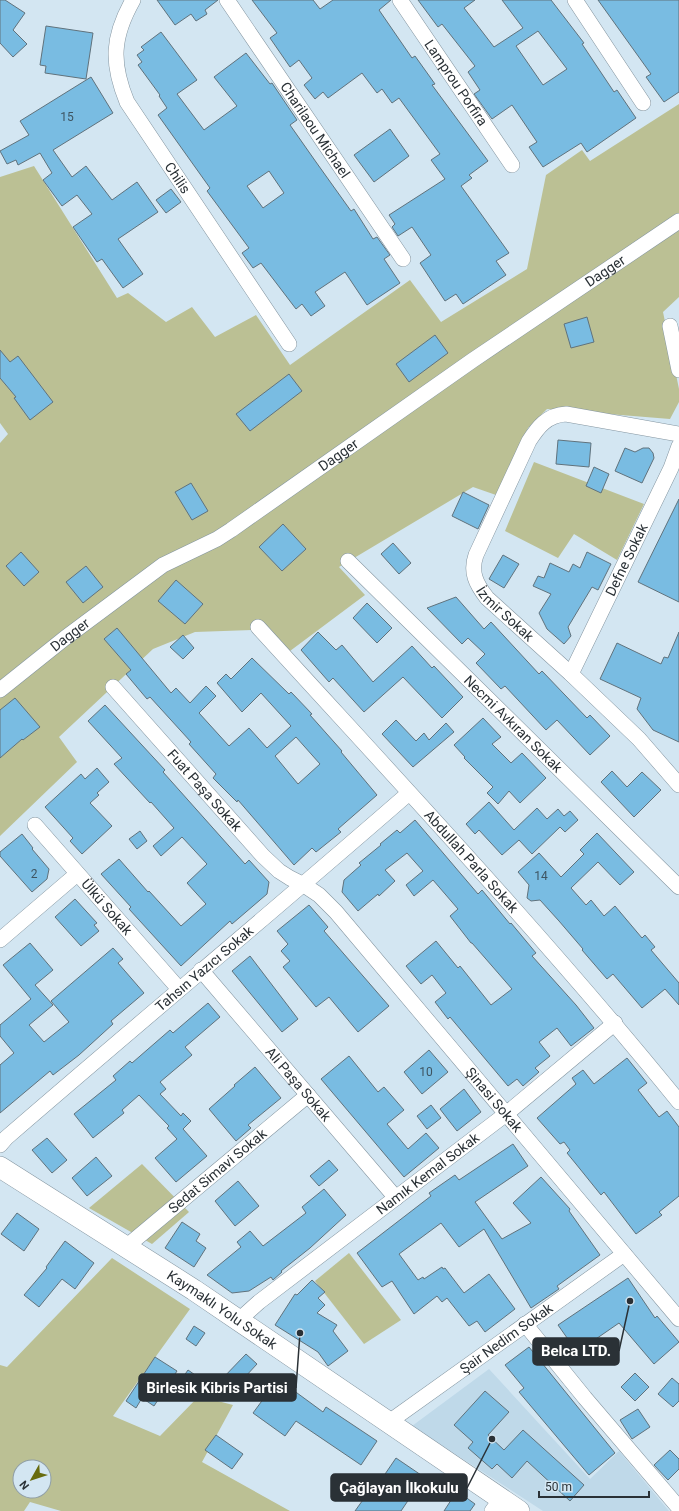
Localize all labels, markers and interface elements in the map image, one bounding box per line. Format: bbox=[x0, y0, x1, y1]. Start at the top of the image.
street label: Lamprou Porfira bbox=[421, 37, 491, 129]
street label: Charilaou Michael bbox=[277, 79, 353, 181]
house number: 15 bbox=[60, 110, 74, 124]
street label: Chilis bbox=[162, 159, 194, 197]
street label: Dagger bbox=[582, 252, 628, 290]
street label: Dagger bbox=[315, 435, 361, 474]
street label: Defne Sokak bbox=[602, 520, 651, 598]
street label: İzmir Sokak bbox=[473, 583, 538, 645]
street label: Dagger bbox=[47, 615, 93, 655]
street label: Necmi Avkıran Sokak bbox=[461, 672, 566, 776]
street label: Fuat Paşa Sokak bbox=[164, 746, 246, 835]
street label: Abdullah Parla Sokak bbox=[421, 807, 522, 916]
house number: 2 bbox=[31, 867, 38, 881]
house number: 14 bbox=[534, 869, 548, 883]
street label: Ülkü Sokak bbox=[78, 876, 136, 939]
street label: Tahsın Yazıcı Sokak bbox=[152, 922, 257, 1015]
street label: Ali Paşa Sokak bbox=[262, 1044, 335, 1125]
street label: Şinasi Sokak bbox=[462, 1064, 526, 1136]
house number: 10 bbox=[419, 1065, 433, 1079]
street label: Sedat Simavi Sokak bbox=[165, 1125, 270, 1216]
street label: Namık Kemal Sokak bbox=[373, 1129, 483, 1218]
street label: Kaymaklı Yolu Sokak bbox=[164, 1267, 281, 1353]
street label: Şair Nedim Sokak bbox=[457, 1299, 556, 1377]
callout: Belca LTD. bbox=[533, 1338, 619, 1365]
text: Belca LTD. bbox=[541, 1342, 611, 1360]
callout: Birlesik Kibris Partisi bbox=[139, 1374, 296, 1401]
text: Birlesik Kibris Partisi bbox=[146, 1379, 288, 1397]
north arrow bbox=[12, 1459, 52, 1499]
scale bar bbox=[539, 1473, 649, 1499]
callout: Çağlayan İlkokulu bbox=[331, 1474, 467, 1501]
text: N bbox=[17, 1478, 32, 1492]
text: Çağlayan İlkokulu bbox=[339, 1479, 459, 1497]
text: 50 m bbox=[545, 1480, 572, 1494]

